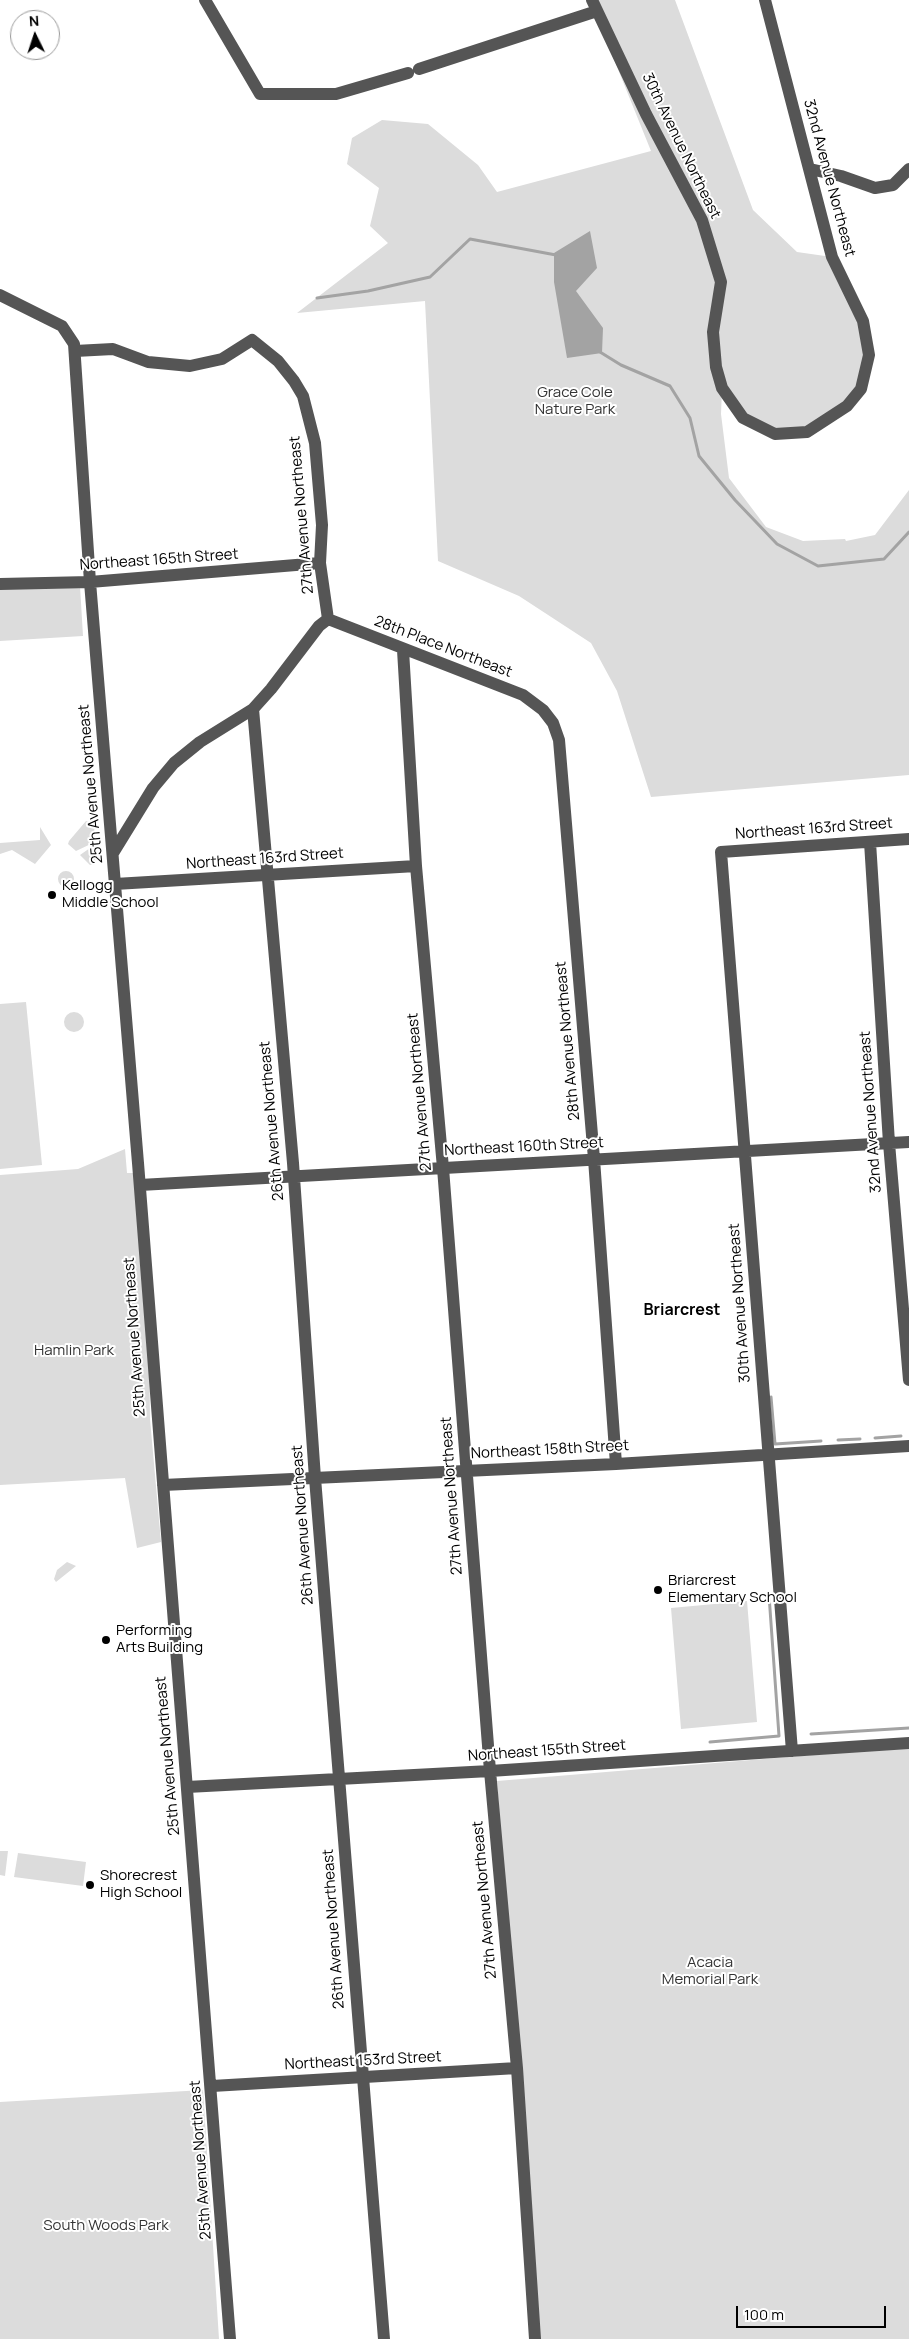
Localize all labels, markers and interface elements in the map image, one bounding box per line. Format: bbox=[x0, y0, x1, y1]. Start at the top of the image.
north arrow bbox=[10, 10, 60, 60]
text: N bbox=[28, 11, 40, 30]
street label: 30th Avenue Northeast bbox=[638, 70, 724, 222]
street label: 32nd Avenue Northeast bbox=[799, 97, 859, 259]
park label: Grace Cole Nature Park bbox=[535, 384, 615, 419]
street label: 27th Avenue Northeast bbox=[286, 435, 318, 595]
street label: Northeast 165th Street bbox=[79, 545, 239, 575]
street label: 28th Place Northeast bbox=[372, 612, 514, 682]
street label: 25th Avenue Northeast bbox=[75, 704, 107, 864]
street label: Northeast 163rd Street bbox=[735, 815, 893, 843]
street label: Northeast 163rd Street bbox=[186, 845, 344, 873]
place label: Kellogg Middle School bbox=[62, 877, 159, 912]
marker: Kellogg Middle School bbox=[46, 889, 58, 901]
street label: 28th Avenue Northeast bbox=[552, 961, 584, 1121]
street label: 27th Avenue Northeast bbox=[404, 1012, 436, 1172]
street label: 32nd Avenue Northeast bbox=[856, 1030, 886, 1194]
street label: 26th Avenue Northeast bbox=[256, 1040, 288, 1202]
street label: Northeast 160th Street bbox=[444, 1134, 604, 1160]
street label: 30th Avenue Northeast bbox=[725, 1223, 755, 1383]
street label: 25th Avenue Northeast bbox=[120, 1257, 150, 1417]
district label: Briarcrest bbox=[643, 1301, 721, 1321]
park label: Hamlin Park bbox=[34, 1342, 114, 1360]
street label: 27th Avenue Northeast bbox=[437, 1416, 467, 1576]
street label: Northeast 158th Street bbox=[470, 1437, 630, 1463]
street label: 26th Avenue Northeast bbox=[288, 1444, 318, 1606]
place label: Briarcrest Elementary School bbox=[668, 1572, 797, 1607]
marker: Briarcrest Elementary School bbox=[652, 1584, 664, 1596]
place label: Performing Arts Building bbox=[116, 1622, 203, 1657]
marker: Performing Arts Building bbox=[100, 1634, 112, 1646]
street label: 25th Avenue Northeast bbox=[152, 1676, 184, 1836]
street label: Northeast 155th Street bbox=[467, 1736, 627, 1766]
street label: 27th Avenue Northeast bbox=[469, 1820, 501, 1980]
street label: 26th Avenue Northeast bbox=[319, 1848, 349, 2010]
place label: Shorecrest High School bbox=[100, 1867, 182, 1902]
marker: Shorecrest High School bbox=[84, 1879, 96, 1891]
park label: Acacia Memorial Park bbox=[662, 1954, 758, 1989]
street label: Northeast 153rd Street bbox=[284, 2048, 442, 2074]
street label: 25th Avenue Northeast bbox=[186, 2080, 216, 2240]
park label: South Woods Park bbox=[43, 2217, 169, 2235]
scale bar bbox=[739, 2296, 889, 2328]
text: 100 m bbox=[744, 2304, 784, 2325]

